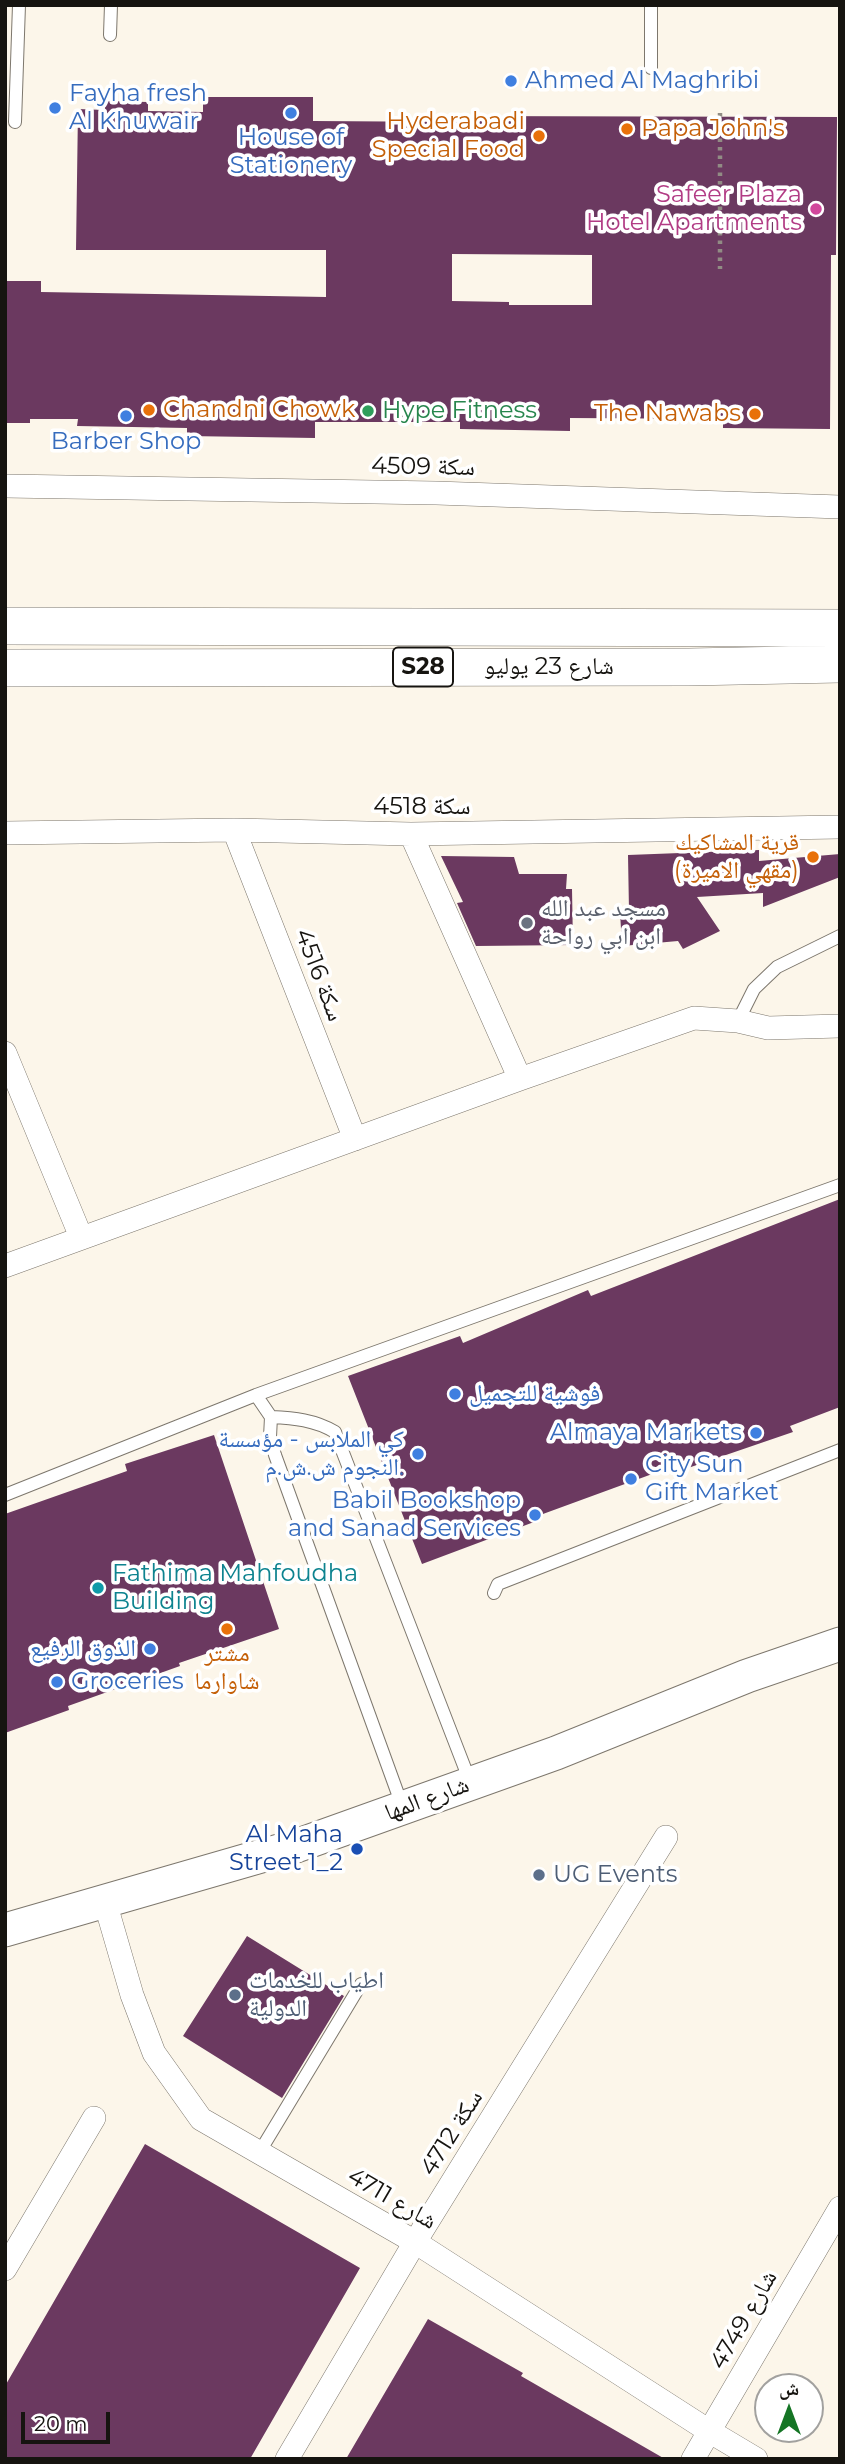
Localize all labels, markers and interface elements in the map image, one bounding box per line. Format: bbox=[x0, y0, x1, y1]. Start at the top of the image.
place label: Ahmed Al Maghribi bbox=[525, 67, 759, 95]
marker: Ahmed Al Maghribi bbox=[503, 73, 519, 89]
place label: Fayha fresh Al Khuwair bbox=[69, 80, 207, 136]
marker: Fayha fresh Al Khuwair bbox=[47, 100, 63, 116]
marker: House of Stationery bbox=[283, 105, 299, 121]
place label: Hyderabadi Special Food bbox=[372, 108, 525, 164]
place label: Papa John's bbox=[641, 115, 785, 143]
marker: Papa John's bbox=[619, 121, 635, 137]
place label: House of Stationery bbox=[230, 124, 352, 180]
marker: Hyderabadi Special Food bbox=[531, 128, 547, 144]
place label: Safeer Plaza Hotel Apartments bbox=[586, 181, 802, 237]
marker: Safeer Plaza Hotel Apartments bbox=[808, 201, 824, 217]
place label: Chandni Chowk bbox=[163, 396, 355, 424]
place label: Hype Fitness bbox=[382, 397, 537, 425]
place label: The Nawabs bbox=[594, 400, 741, 428]
marker: Chandni Chowk bbox=[141, 402, 157, 418]
marker: Hype Fitness bbox=[360, 403, 376, 419]
marker: The Nawabs bbox=[747, 406, 763, 422]
marker: Barber Shop bbox=[118, 408, 134, 424]
place label: Barber Shop bbox=[51, 428, 201, 456]
street label: سكة 4509 bbox=[371, 452, 475, 482]
road number: S28 bbox=[393, 648, 453, 687]
street label: شارع 23 يوليو bbox=[484, 653, 614, 681]
street label: سكة 4518 bbox=[373, 793, 471, 821]
place label: قرية المشاكيك (مقهي الاميرة) bbox=[674, 829, 799, 885]
marker: قرية المشاكيك (مقهي الاميرة) bbox=[805, 849, 821, 865]
place label: مسجد عبد الله ابن ابي رواحة bbox=[541, 895, 666, 951]
marker: مسجد عبد الله ابن ابي رواحة bbox=[519, 915, 535, 931]
street label: سكة 4516 bbox=[288, 925, 350, 1025]
place label: فوشية للتجميل bbox=[469, 1380, 600, 1408]
marker: فوشية للتجميل bbox=[447, 1386, 463, 1402]
place label: Almaya Markets bbox=[550, 1419, 742, 1447]
marker: Almaya Markets bbox=[748, 1425, 764, 1441]
place label: كي الملابس - مؤسسة النجوم ش.ش.م. bbox=[218, 1426, 404, 1482]
marker: كي الملابس - مؤسسة النجوم ش.ش.م. bbox=[410, 1446, 426, 1462]
place label: City Sun Gift Market bbox=[645, 1451, 779, 1507]
marker: City Sun Gift Market bbox=[623, 1471, 639, 1487]
place label: Babil Bookshop and Sanad Services bbox=[288, 1487, 521, 1543]
marker: Babil Bookshop and Sanad Services bbox=[527, 1507, 543, 1523]
place label: Fathima Mahfoudha Building bbox=[112, 1560, 358, 1616]
marker: Fathima Mahfoudha Building bbox=[90, 1580, 106, 1596]
marker: مشتر شاوارما bbox=[219, 1621, 235, 1637]
place label: الذوق الرفيع bbox=[30, 1635, 136, 1663]
place label: مشتر شاوارما bbox=[194, 1640, 260, 1696]
marker: الذوق الرفيع bbox=[142, 1641, 158, 1657]
place label: Groceries bbox=[71, 1668, 184, 1696]
marker: Groceries bbox=[49, 1674, 65, 1690]
street label: شارع المها bbox=[381, 1770, 473, 1828]
place label: Al Maha Street 1_2 bbox=[229, 1821, 343, 1877]
marker: Al Maha Street 1_2 bbox=[349, 1841, 365, 1857]
place label: UG Events bbox=[553, 1861, 677, 1889]
marker: UG Events bbox=[531, 1867, 547, 1883]
place label: اطياب للخدمات الدولية bbox=[249, 1967, 384, 2023]
marker: اطياب للخدمات الدولية bbox=[227, 1987, 243, 2003]
street label: سكة 4712 bbox=[415, 2085, 489, 2181]
street label: 4711 شارع bbox=[342, 2162, 442, 2236]
street label: 4749 شارع bbox=[704, 2265, 784, 2375]
north arrow bbox=[754, 2373, 824, 2443]
text: ش bbox=[779, 2377, 799, 2400]
scale bar bbox=[24, 2398, 114, 2442]
text: 20 m bbox=[34, 2411, 88, 2436]

